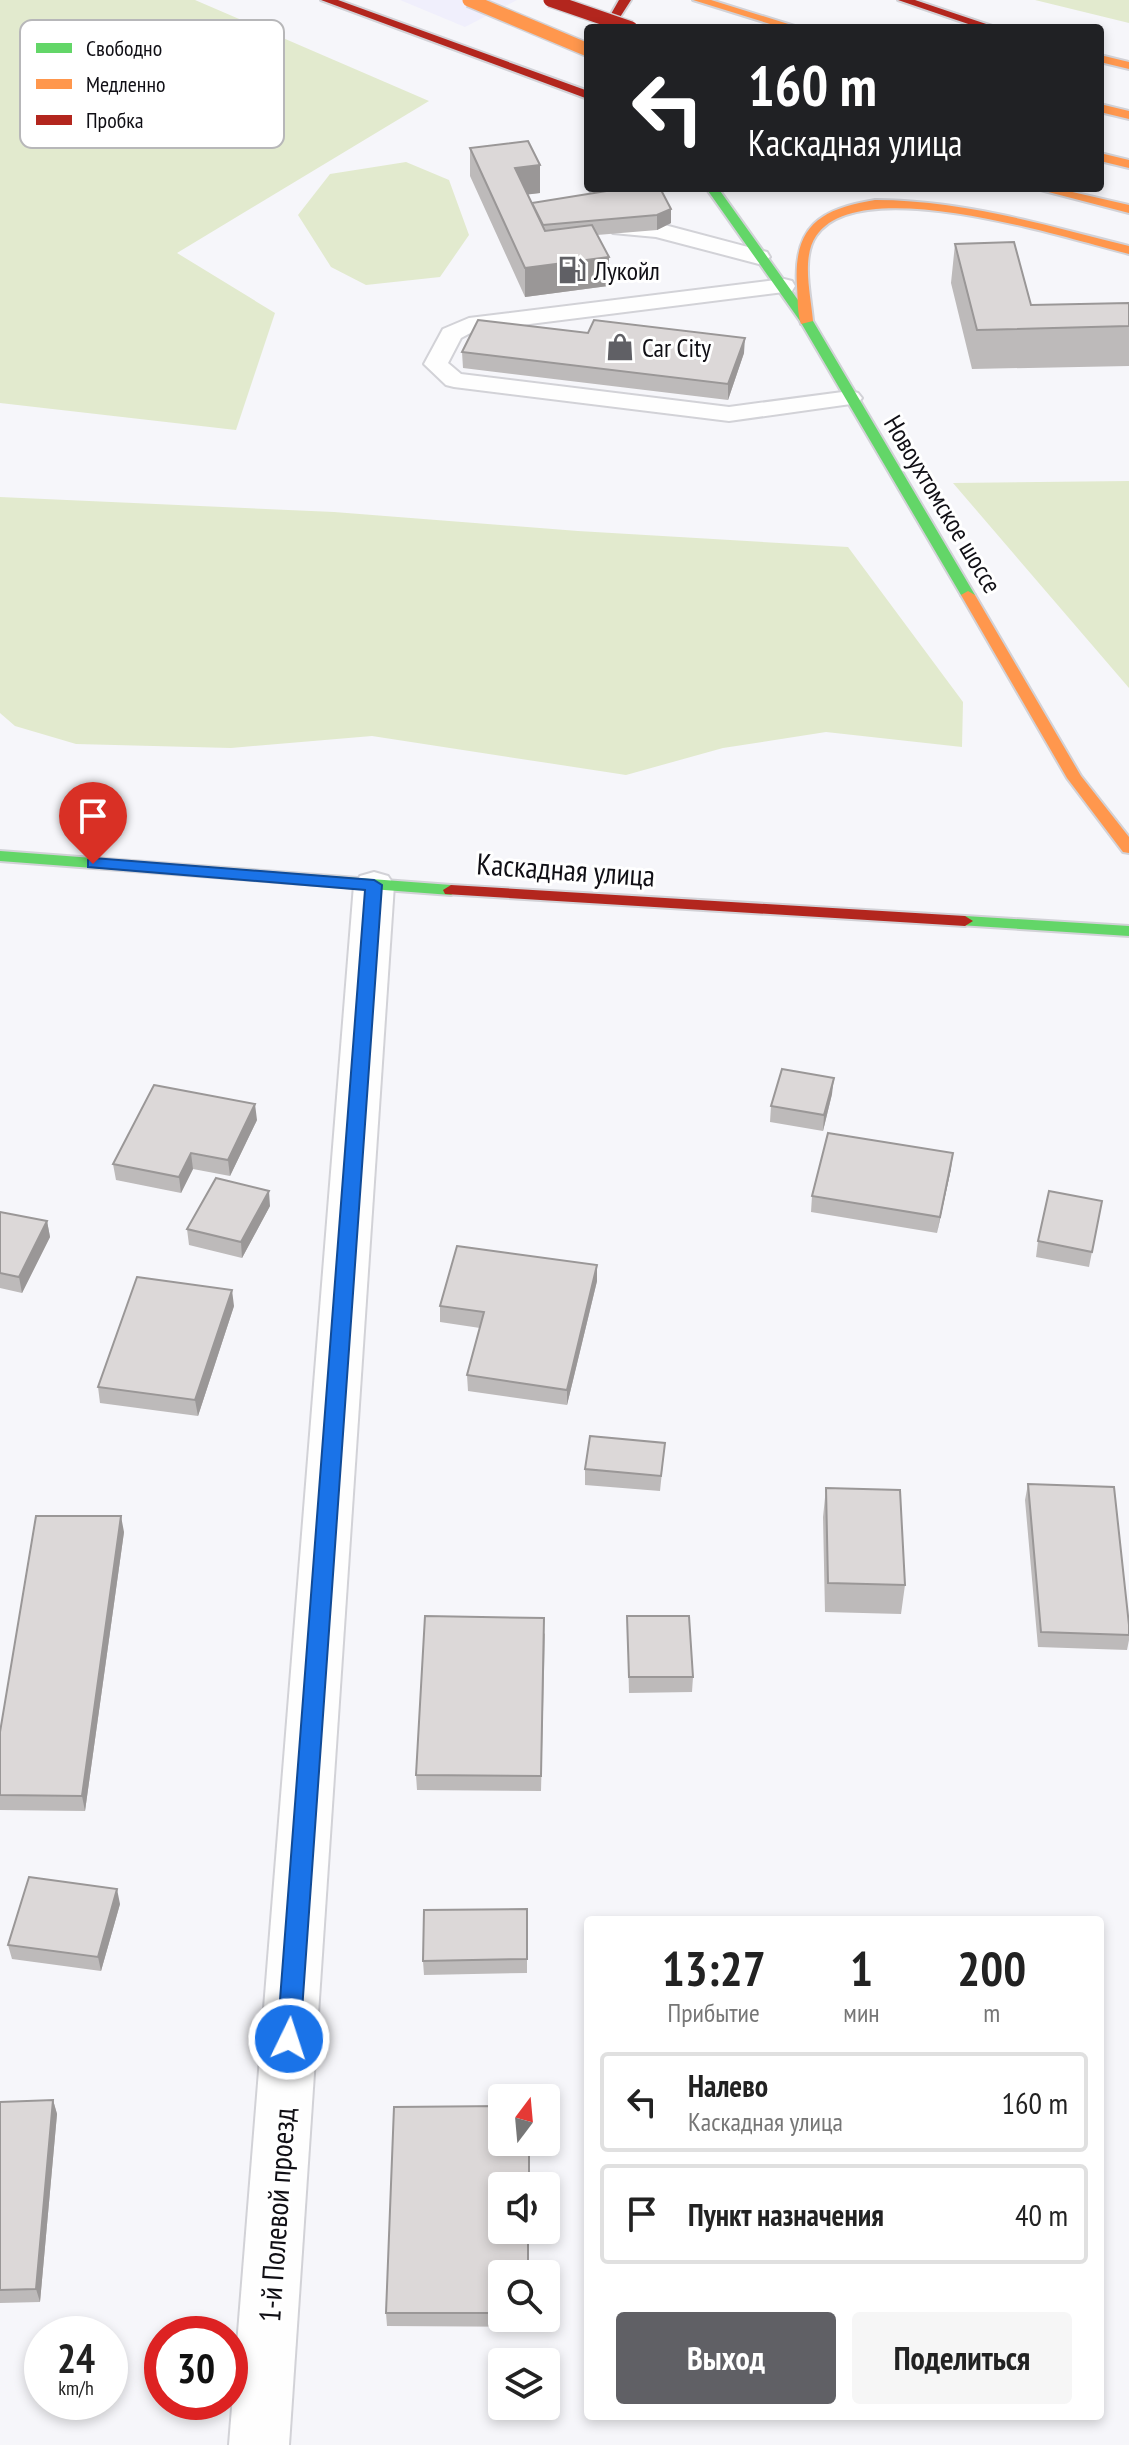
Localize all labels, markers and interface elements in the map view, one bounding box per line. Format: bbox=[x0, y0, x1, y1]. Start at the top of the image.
legend bbox=[20, 20, 284, 148]
text: Свободно bbox=[86, 34, 162, 62]
text: 160 m bbox=[748, 49, 877, 121]
icon: left bbox=[616, 56, 720, 160]
text: Медленно bbox=[86, 70, 165, 98]
text: Пробка bbox=[86, 106, 143, 134]
text: Каскадная улица bbox=[748, 119, 962, 166]
place label: Лукойл bbox=[593, 254, 660, 287]
fuel station icon: Лукойл bbox=[557, 255, 587, 285]
place label: Car City bbox=[642, 331, 711, 364]
shop icon: Car City bbox=[605, 332, 635, 362]
street label: Новоухтомское шоссе bbox=[877, 409, 1009, 599]
pin bbox=[59, 782, 127, 864]
icon: arrive bbox=[71, 794, 115, 838]
street label: Каскадная улица bbox=[476, 843, 656, 895]
text: 13:27 bbox=[662, 1937, 766, 1999]
text: 1 bbox=[850, 1937, 873, 1999]
text: 200 bbox=[957, 1937, 1026, 1999]
text: Прибытие bbox=[668, 1996, 760, 2029]
text: мин bbox=[843, 1996, 880, 2029]
text: m bbox=[983, 1996, 1000, 2029]
position arrow bbox=[247, 1997, 331, 2081]
text: Налево bbox=[688, 2066, 768, 2105]
icon: left bbox=[620, 2080, 664, 2124]
text: 160 m bbox=[1002, 2083, 1068, 2122]
north arrow bbox=[488, 2084, 560, 2156]
map controls bbox=[488, 2084, 560, 2420]
text: Каскадная улица bbox=[688, 2105, 843, 2138]
street label: 1-й Полевой проезд bbox=[249, 2107, 303, 2323]
button: sound bbox=[488, 2172, 560, 2244]
icon: arrive bbox=[620, 2192, 664, 2236]
text: Пункт назначения bbox=[688, 2195, 884, 2234]
text: 40 m bbox=[1015, 2195, 1068, 2234]
button: search bbox=[488, 2260, 560, 2332]
button: Выход bbox=[616, 2312, 836, 2404]
button: Поделиться bbox=[852, 2312, 1072, 2404]
speed limit sign: 30 bbox=[144, 2316, 248, 2420]
text: 24 bbox=[57, 2332, 95, 2384]
button: layers bbox=[488, 2348, 560, 2420]
text: km/h bbox=[58, 2375, 94, 2401]

